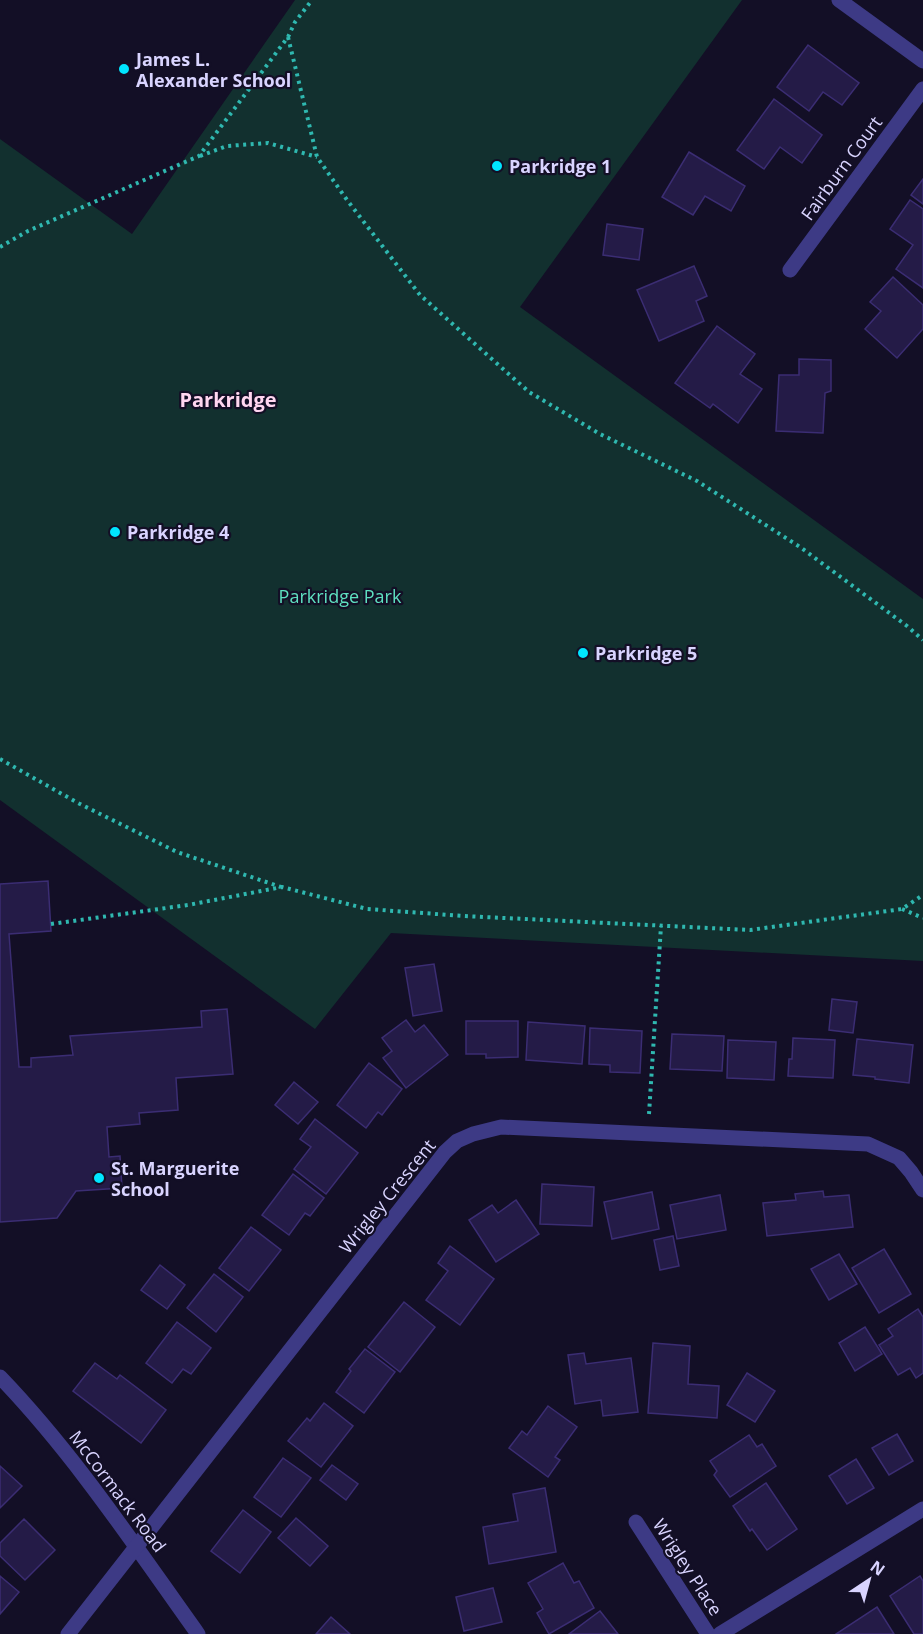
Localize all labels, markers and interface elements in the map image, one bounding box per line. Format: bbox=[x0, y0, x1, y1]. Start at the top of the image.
place label: James L. Alexander School bbox=[134, 47, 291, 92]
marker: James L. Alexander School bbox=[117, 62, 131, 76]
street label: Fairburn Court bbox=[795, 111, 887, 225]
place label: Parkridge 1 bbox=[509, 154, 611, 178]
marker: Parkridge 1 bbox=[490, 159, 504, 173]
district label: Parkridge bbox=[179, 386, 277, 413]
place label: Parkridge 4 bbox=[127, 520, 229, 544]
marker: Parkridge 4 bbox=[108, 525, 122, 539]
park label: Parkridge Park bbox=[279, 584, 402, 608]
place label: Parkridge 5 bbox=[595, 641, 697, 665]
marker: Parkridge 5 bbox=[576, 646, 590, 660]
street label: Wrigley Crescent bbox=[334, 1134, 440, 1258]
place label: St. Marguerite School bbox=[111, 1156, 239, 1201]
marker: St. Marguerite School bbox=[92, 1171, 106, 1185]
street label: McCormack Road bbox=[64, 1425, 172, 1557]
street label: Wrigley Place bbox=[648, 1514, 728, 1620]
north arrow bbox=[839, 1550, 899, 1610]
text: N bbox=[866, 1555, 890, 1581]

